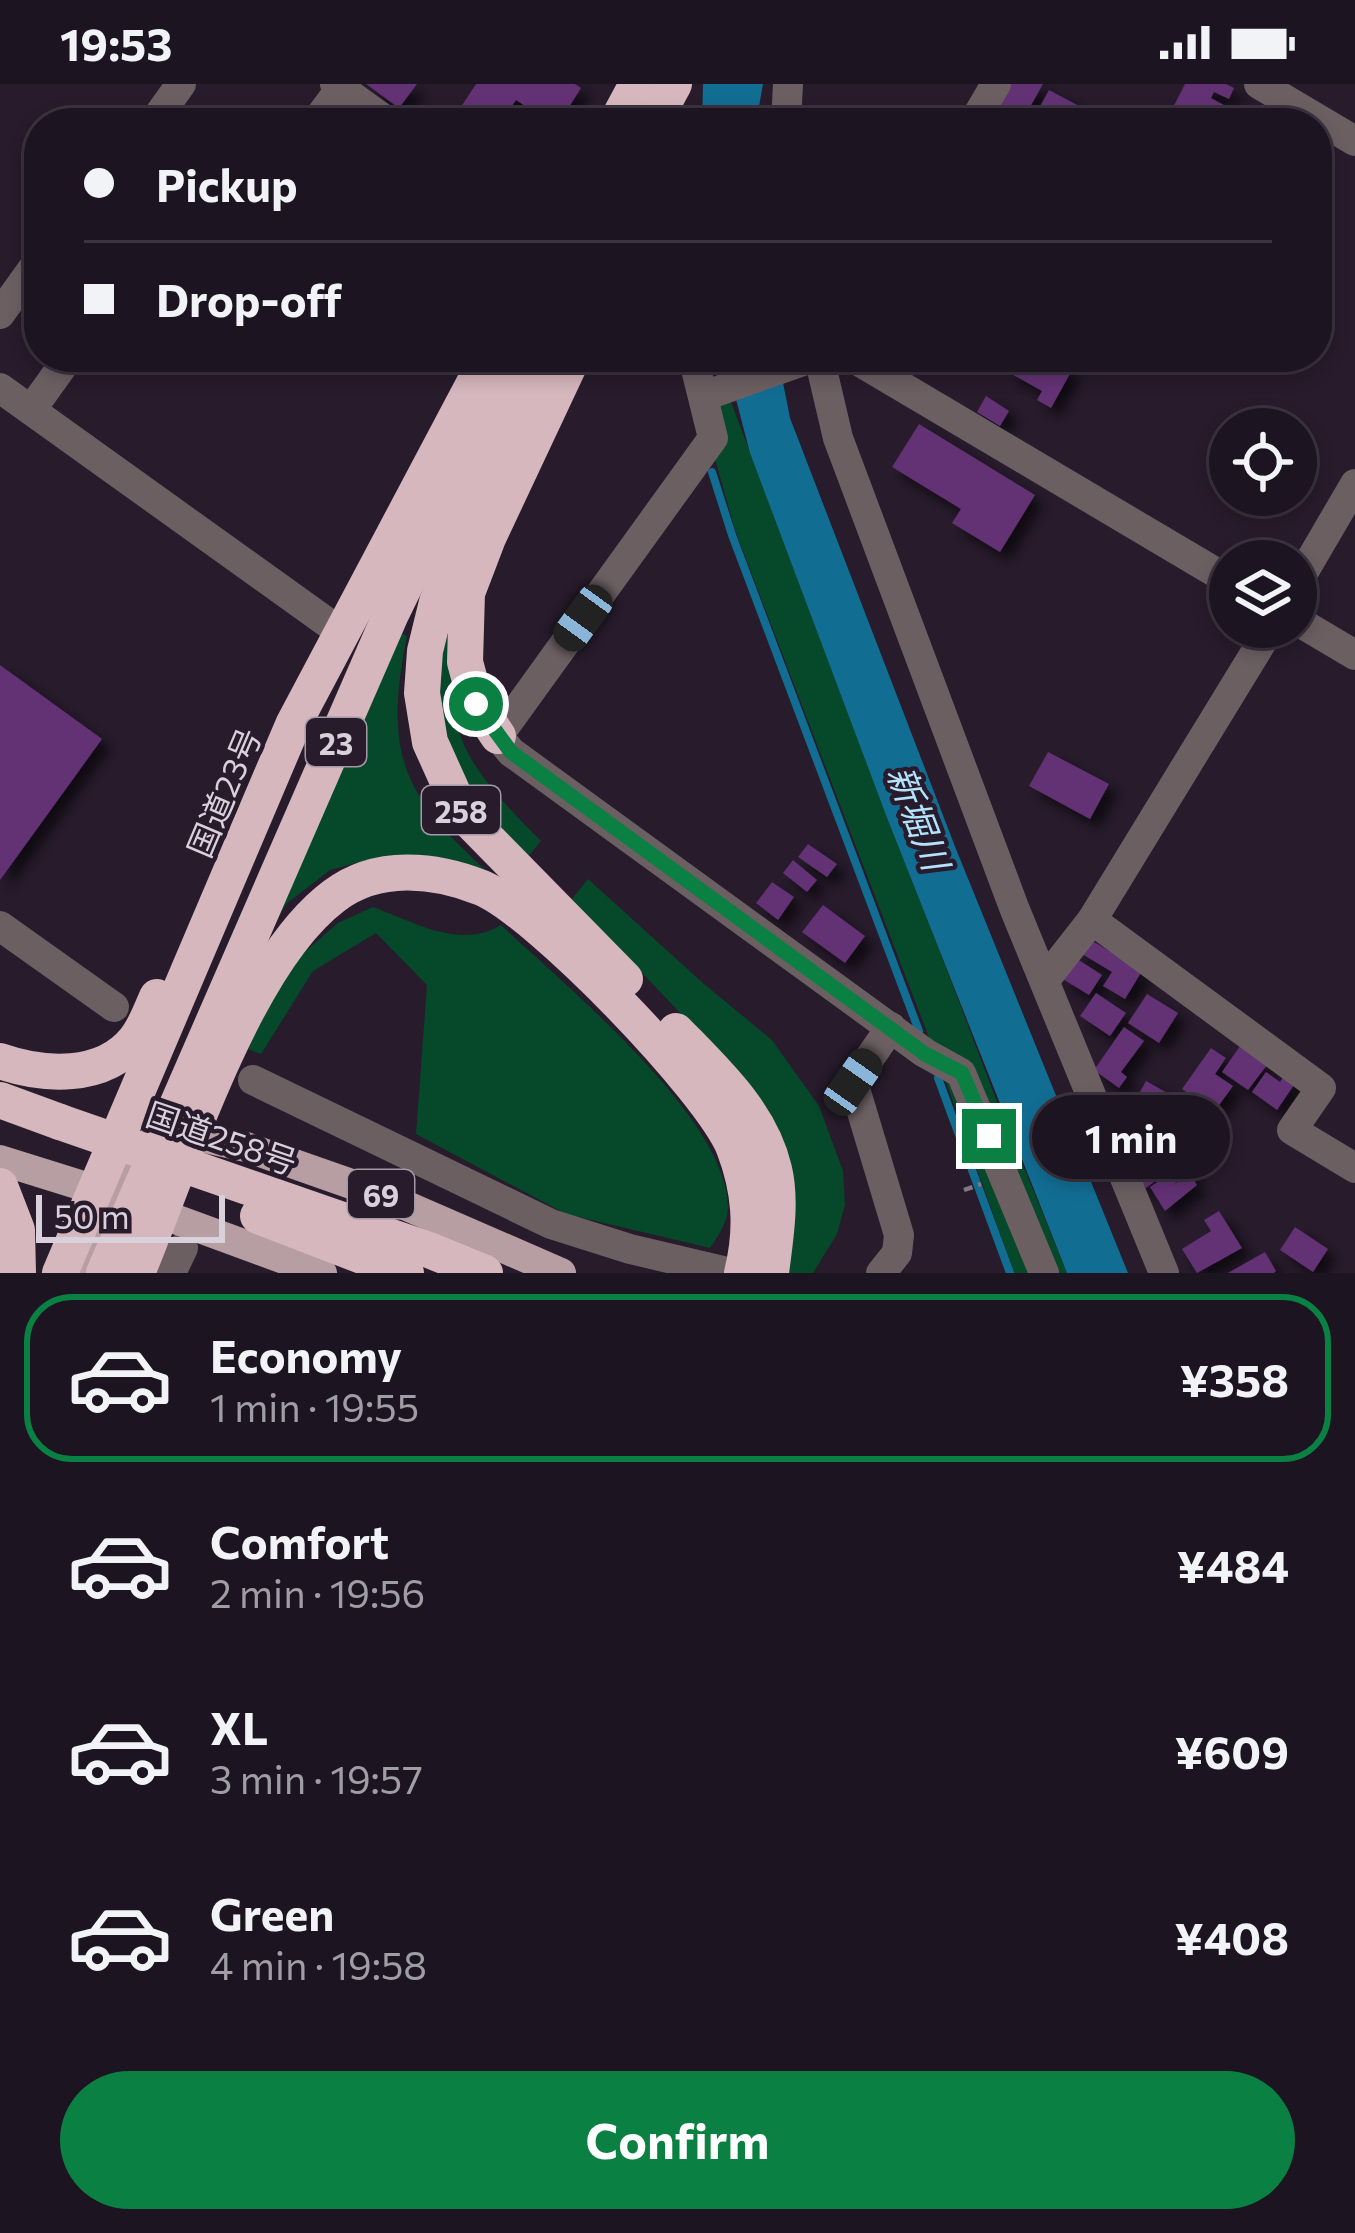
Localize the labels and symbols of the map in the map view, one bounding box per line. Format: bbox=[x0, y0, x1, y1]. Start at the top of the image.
car bbox=[547, 578, 619, 658]
route start bbox=[449, 677, 503, 731]
road number: 23 bbox=[306, 718, 366, 766]
street label: 国道23号 bbox=[178, 721, 268, 863]
water label: 新堀川 bbox=[880, 759, 961, 879]
road number: 258 bbox=[422, 786, 500, 834]
car bbox=[818, 1042, 888, 1122]
street label: 国道258号 bbox=[141, 1092, 303, 1182]
callout: 1 min bbox=[1031, 1094, 1229, 1178]
route end bbox=[962, 1109, 1016, 1163]
road number: 69 bbox=[348, 1170, 414, 1218]
scale bar bbox=[36, 1189, 225, 1242]

